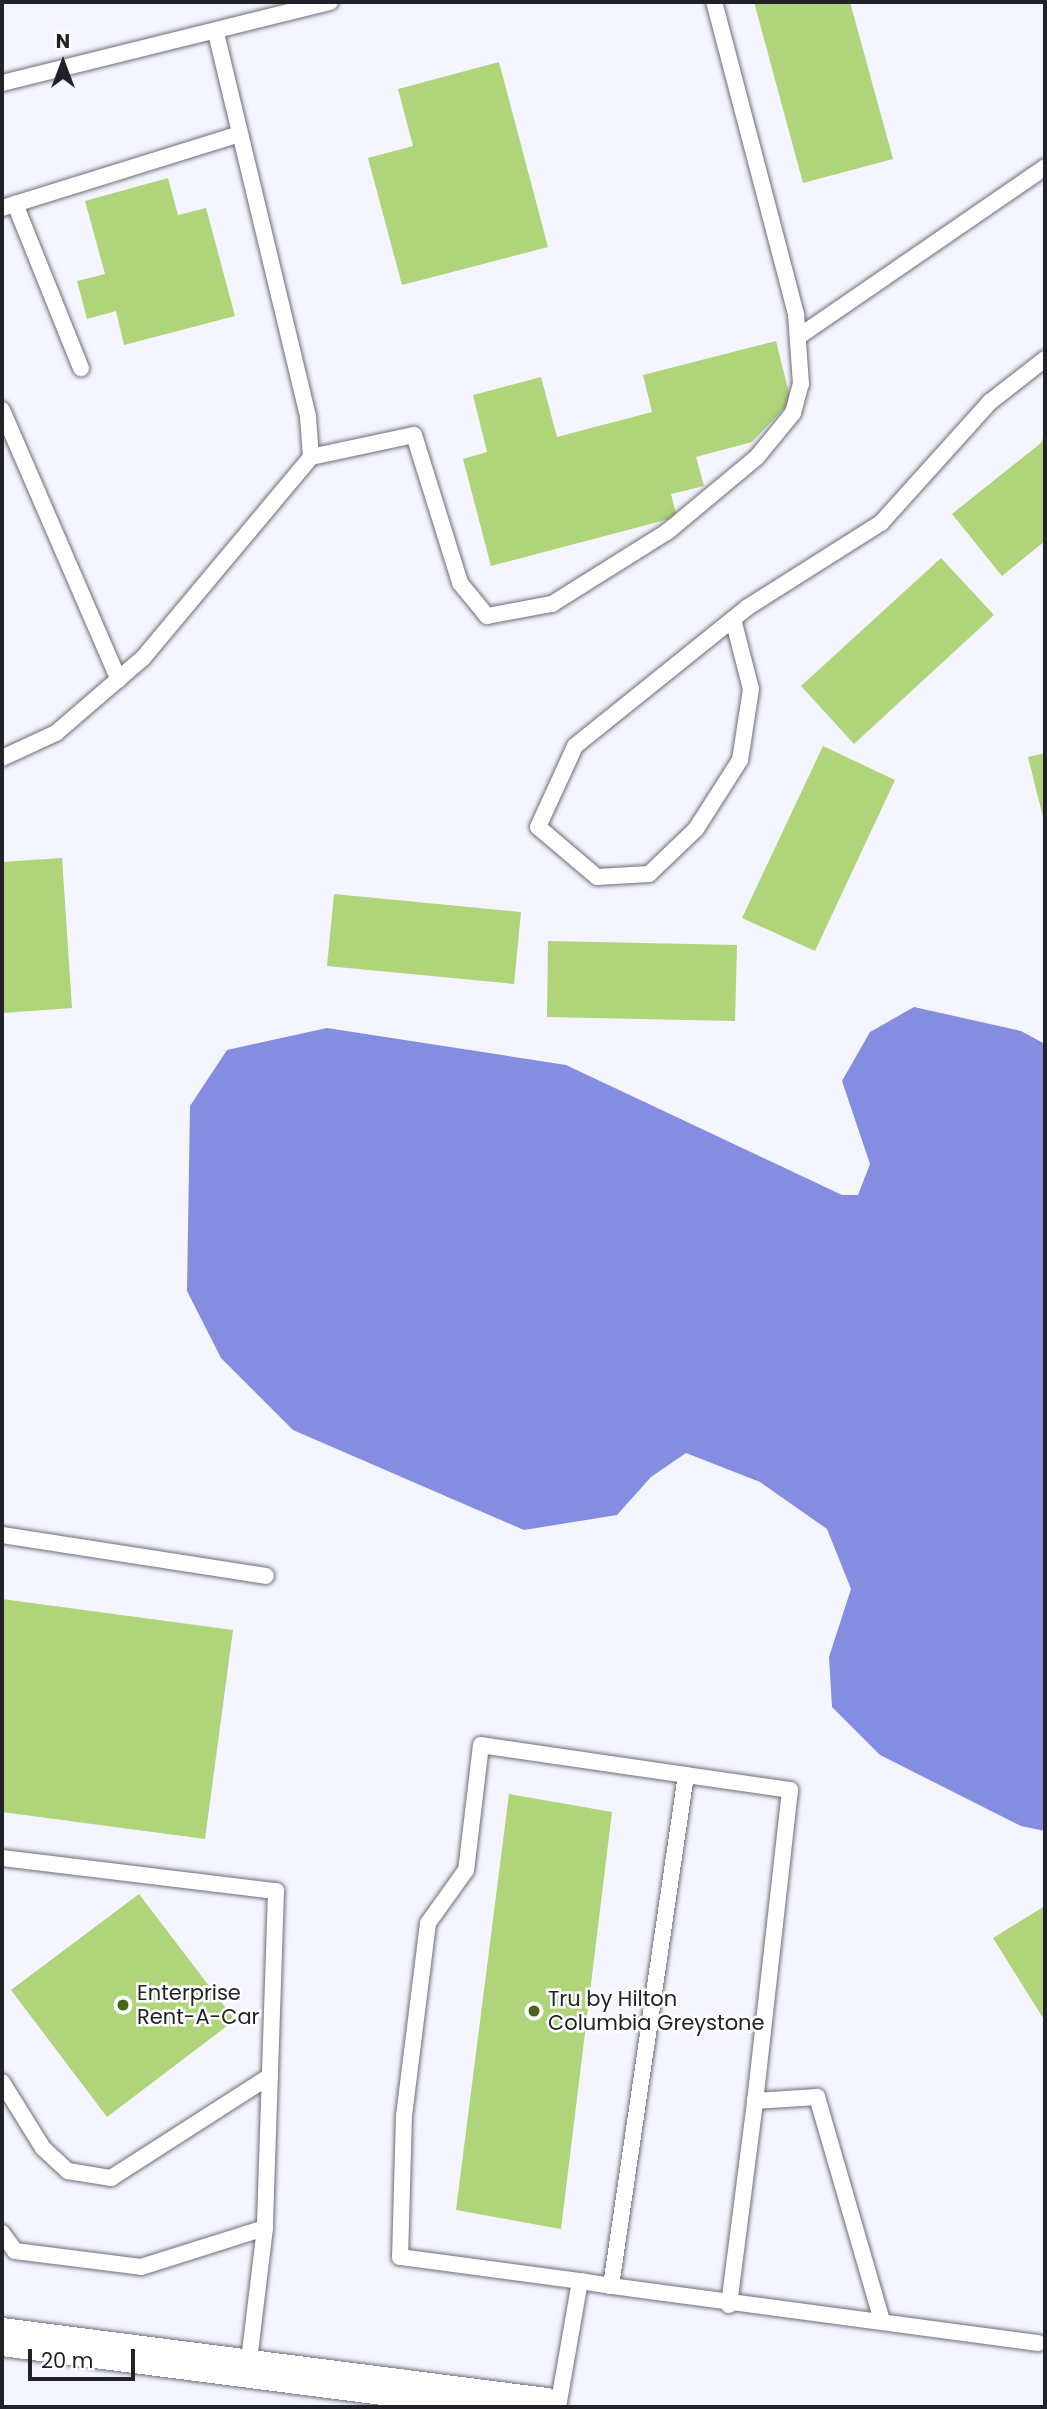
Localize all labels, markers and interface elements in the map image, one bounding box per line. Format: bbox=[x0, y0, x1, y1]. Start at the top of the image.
north arrow bbox=[28, 28, 98, 98]
text: N bbox=[56, 28, 70, 55]
place label: Enterprise Rent-A-Car bbox=[137, 1980, 259, 2030]
place label: Tru by Hilton Columbia Greystone bbox=[548, 1986, 765, 2036]
marker: Enterprise Rent-A-Car bbox=[115, 1997, 131, 2013]
marker: Tru by Hilton Columbia Greystone bbox=[526, 2003, 542, 2019]
scale bar bbox=[32, 2336, 138, 2380]
text: 20 m bbox=[41, 2346, 94, 2375]

